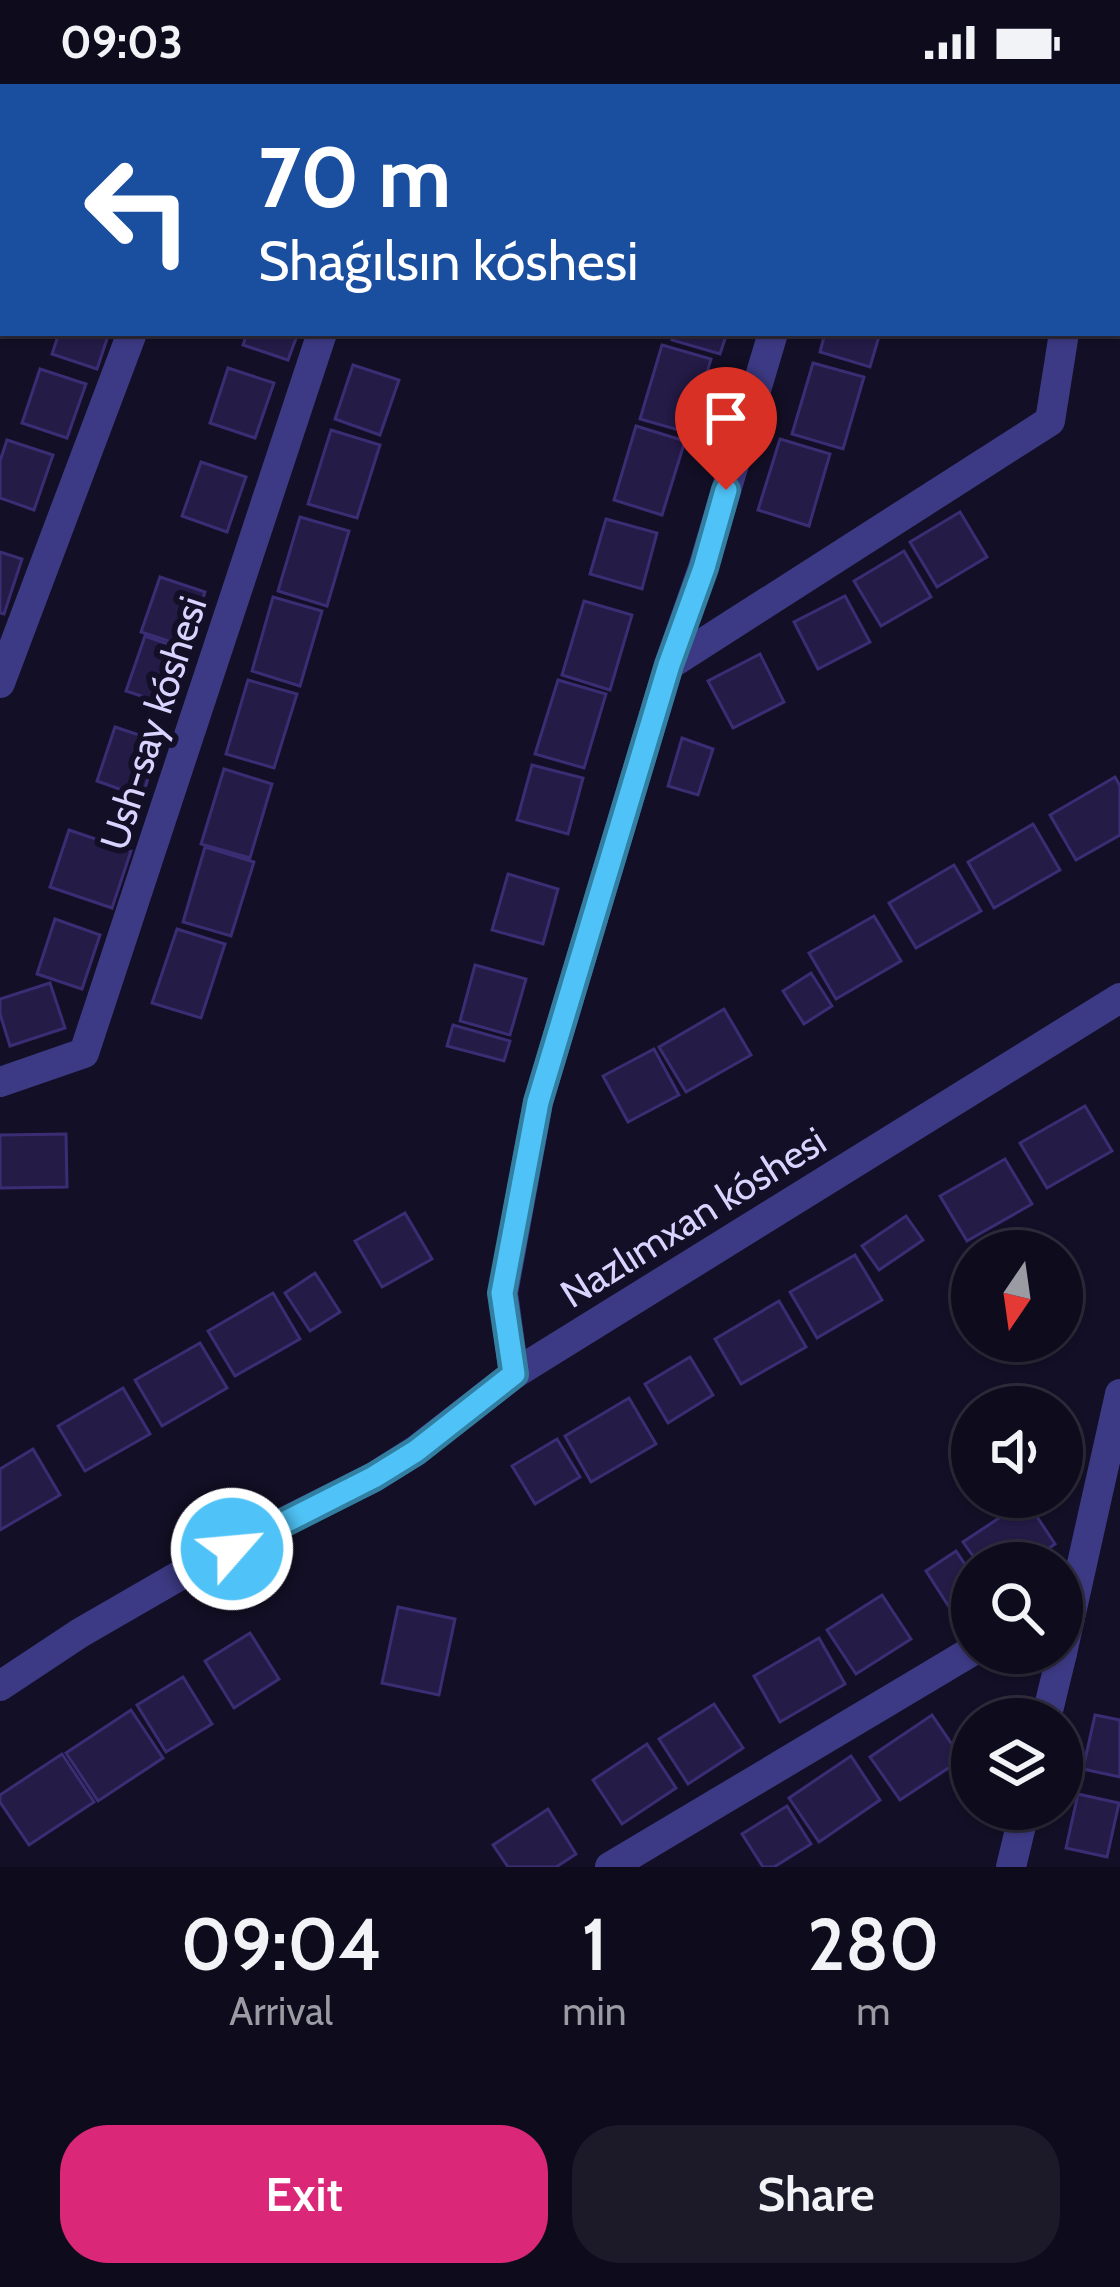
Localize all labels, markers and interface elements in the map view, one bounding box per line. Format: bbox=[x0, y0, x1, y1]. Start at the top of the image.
text: 09:03 bbox=[60, 15, 183, 69]
text: 70 m bbox=[258, 126, 451, 228]
icon: left bbox=[60, 132, 216, 288]
text: Shaǵılsın kóshesi bbox=[258, 228, 638, 294]
pin bbox=[675, 367, 777, 490]
icon: arrive bbox=[693, 385, 759, 451]
street label: Ush-say kóshesi bbox=[89, 590, 217, 856]
street label: Nazlımxan kóshesi bbox=[552, 1116, 834, 1318]
north arrow bbox=[951, 1230, 1083, 1362]
map controls bbox=[951, 1230, 1083, 1830]
button: sound bbox=[951, 1386, 1083, 1518]
position arrow bbox=[169, 1486, 295, 1612]
button: search bbox=[951, 1542, 1083, 1674]
button: layers bbox=[951, 1698, 1083, 1830]
text: 09:04 bbox=[181, 1901, 382, 1988]
text: 1 bbox=[582, 1901, 607, 1988]
text: 280 bbox=[807, 1901, 939, 1988]
text: Arrival bbox=[229, 1987, 333, 2035]
text: min bbox=[562, 1987, 627, 2035]
text: m bbox=[856, 1987, 890, 2035]
button: Exit bbox=[60, 2125, 548, 2263]
button: Share bbox=[572, 2125, 1060, 2263]

